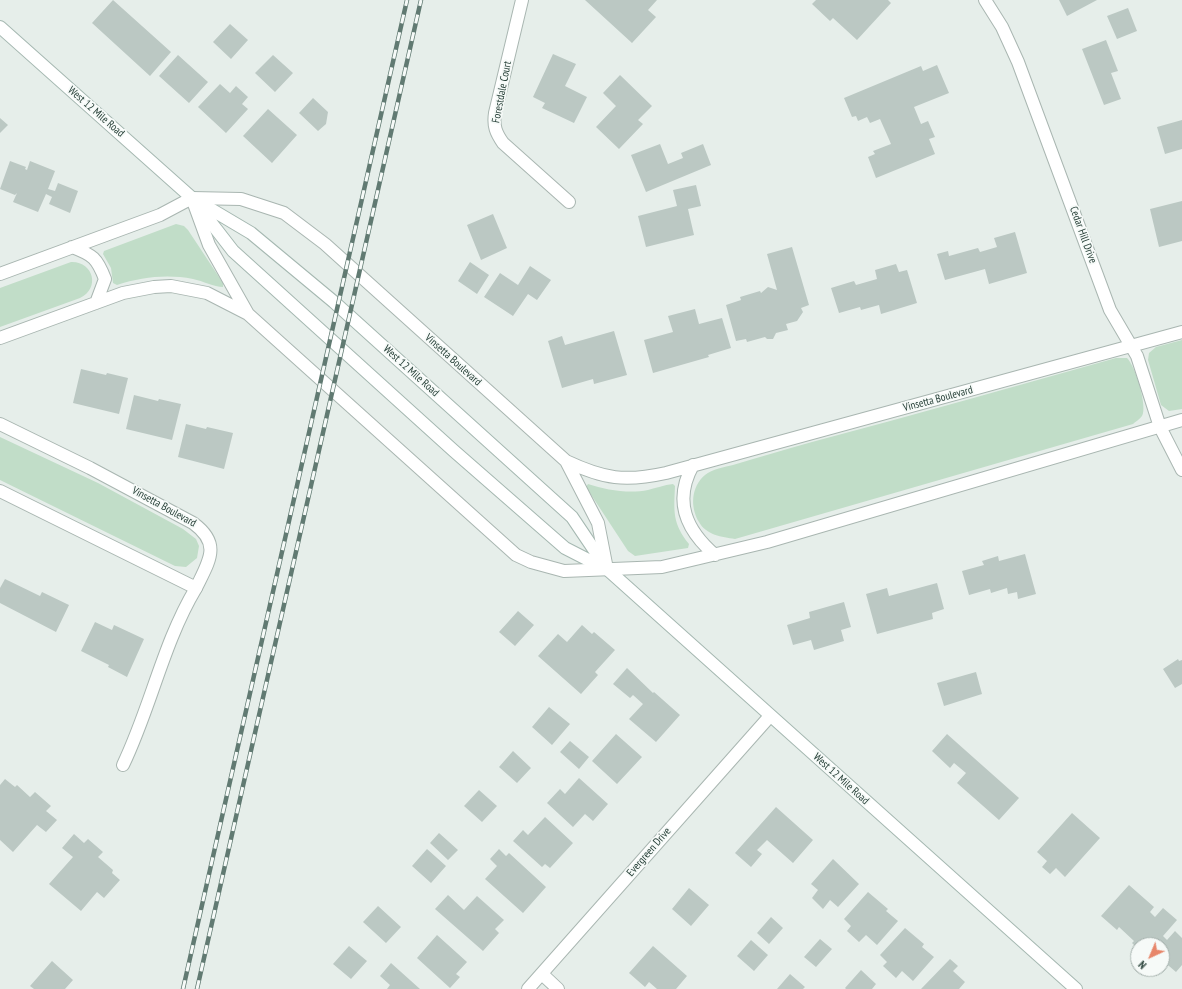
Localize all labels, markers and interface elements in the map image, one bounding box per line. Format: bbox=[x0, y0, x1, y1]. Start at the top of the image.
street label: Forestdale Court bbox=[490, 60, 514, 124]
street label: West 12 Mile Road bbox=[65, 84, 127, 140]
street label: Cedar Hill Drive bbox=[1067, 205, 1099, 265]
street label: Vinsetta Boulevard bbox=[422, 331, 484, 389]
street label: West 12 Mile Road bbox=[380, 343, 442, 399]
street label: Vinsetta Boulevard bbox=[902, 383, 974, 415]
street label: Vinsetta Boulevard bbox=[130, 484, 198, 530]
street label: West 12 Mile Road bbox=[810, 751, 872, 807]
street label: Evergreen Drive bbox=[624, 825, 674, 879]
north arrow bbox=[1130, 937, 1170, 977]
text: N bbox=[1135, 958, 1149, 972]

